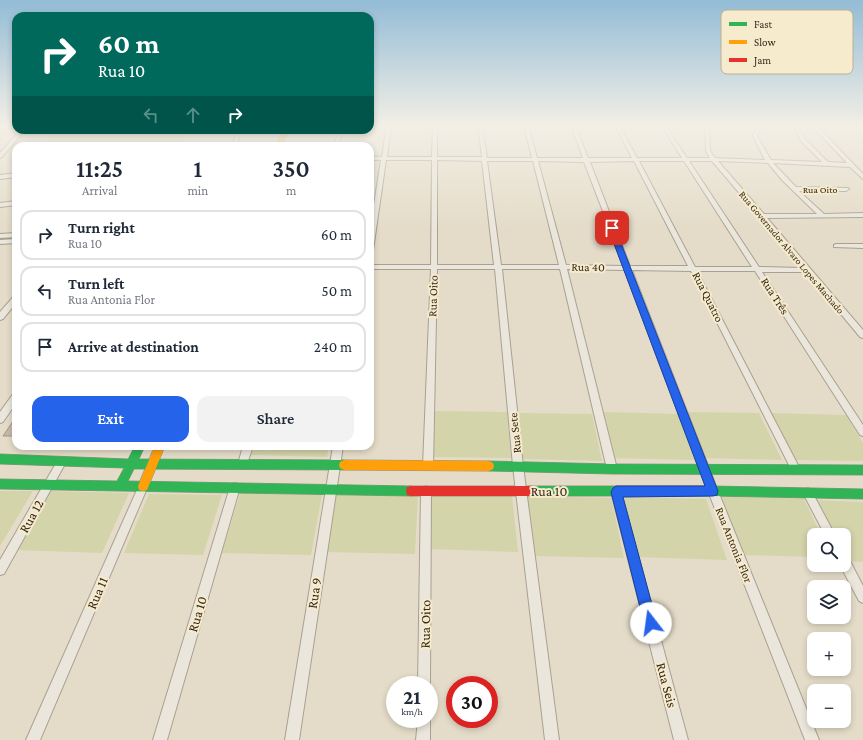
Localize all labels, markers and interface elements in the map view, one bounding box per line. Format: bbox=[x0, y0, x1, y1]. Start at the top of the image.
legend bbox=[721, 10, 853, 74]
text: Fast bbox=[754, 18, 773, 30]
icon: right bbox=[32, 28, 84, 80]
text: 60 m bbox=[98, 28, 159, 59]
text: Slow bbox=[754, 36, 776, 48]
text: Jam bbox=[753, 54, 771, 67]
text: Rua 10 bbox=[98, 61, 145, 81]
icon: left bbox=[140, 104, 162, 126]
icon: ahead bbox=[182, 104, 204, 126]
icon: right bbox=[224, 104, 246, 126]
text: 11:25 bbox=[76, 155, 123, 182]
text: 1 bbox=[194, 155, 202, 182]
text: 350 bbox=[272, 155, 310, 182]
text: Arrival bbox=[82, 183, 117, 198]
text: min bbox=[187, 183, 208, 198]
text: m bbox=[286, 183, 296, 198]
street label: Rua Oito bbox=[803, 184, 837, 195]
street label: Rua Governador Alvaro Lopes Machado bbox=[737, 189, 846, 316]
pin bbox=[595, 211, 629, 245]
icon: arrive bbox=[601, 217, 623, 239]
text: Turn right bbox=[68, 220, 135, 236]
icon: right bbox=[34, 224, 56, 246]
text: 60 m bbox=[321, 227, 352, 243]
text: Rua 10 bbox=[68, 236, 102, 251]
street label: Rua 40 bbox=[571, 260, 605, 274]
street label: Rua Quatro bbox=[689, 270, 727, 325]
street label: Rua Oito bbox=[425, 275, 441, 317]
street label: Rua Três bbox=[758, 275, 792, 317]
text: Turn left bbox=[68, 276, 124, 292]
icon: left bbox=[34, 280, 56, 302]
text: 50 m bbox=[322, 283, 352, 299]
text: Rua Antonia Flor bbox=[68, 292, 155, 307]
icon: arrive bbox=[34, 336, 56, 358]
text: Arrive at destination bbox=[68, 339, 199, 355]
text: 240 m bbox=[314, 339, 352, 355]
button: Exit bbox=[32, 396, 189, 442]
button: Share bbox=[197, 396, 354, 442]
street label: Rua Sete bbox=[506, 412, 524, 454]
street label: Rua 10 bbox=[531, 483, 567, 499]
street label: Rua 12 bbox=[15, 496, 47, 535]
street label: Rua Antonia Flor bbox=[712, 505, 756, 586]
map controls bbox=[807, 528, 851, 728]
button: search bbox=[807, 528, 851, 572]
street label: Rua 11 bbox=[83, 574, 111, 612]
street label: Rua 9 bbox=[304, 576, 324, 610]
button: layers bbox=[807, 580, 851, 624]
street label: Rua 10 bbox=[184, 594, 210, 634]
street label: Rua Oito bbox=[417, 599, 433, 648]
position arrow bbox=[630, 602, 672, 644]
button: + bbox=[807, 632, 851, 676]
street label: Rua Seis bbox=[653, 661, 681, 709]
speed limit sign: 30 bbox=[446, 676, 498, 728]
button: − bbox=[807, 684, 851, 728]
text: 21 bbox=[403, 686, 421, 708]
text: km/h bbox=[401, 706, 423, 717]

